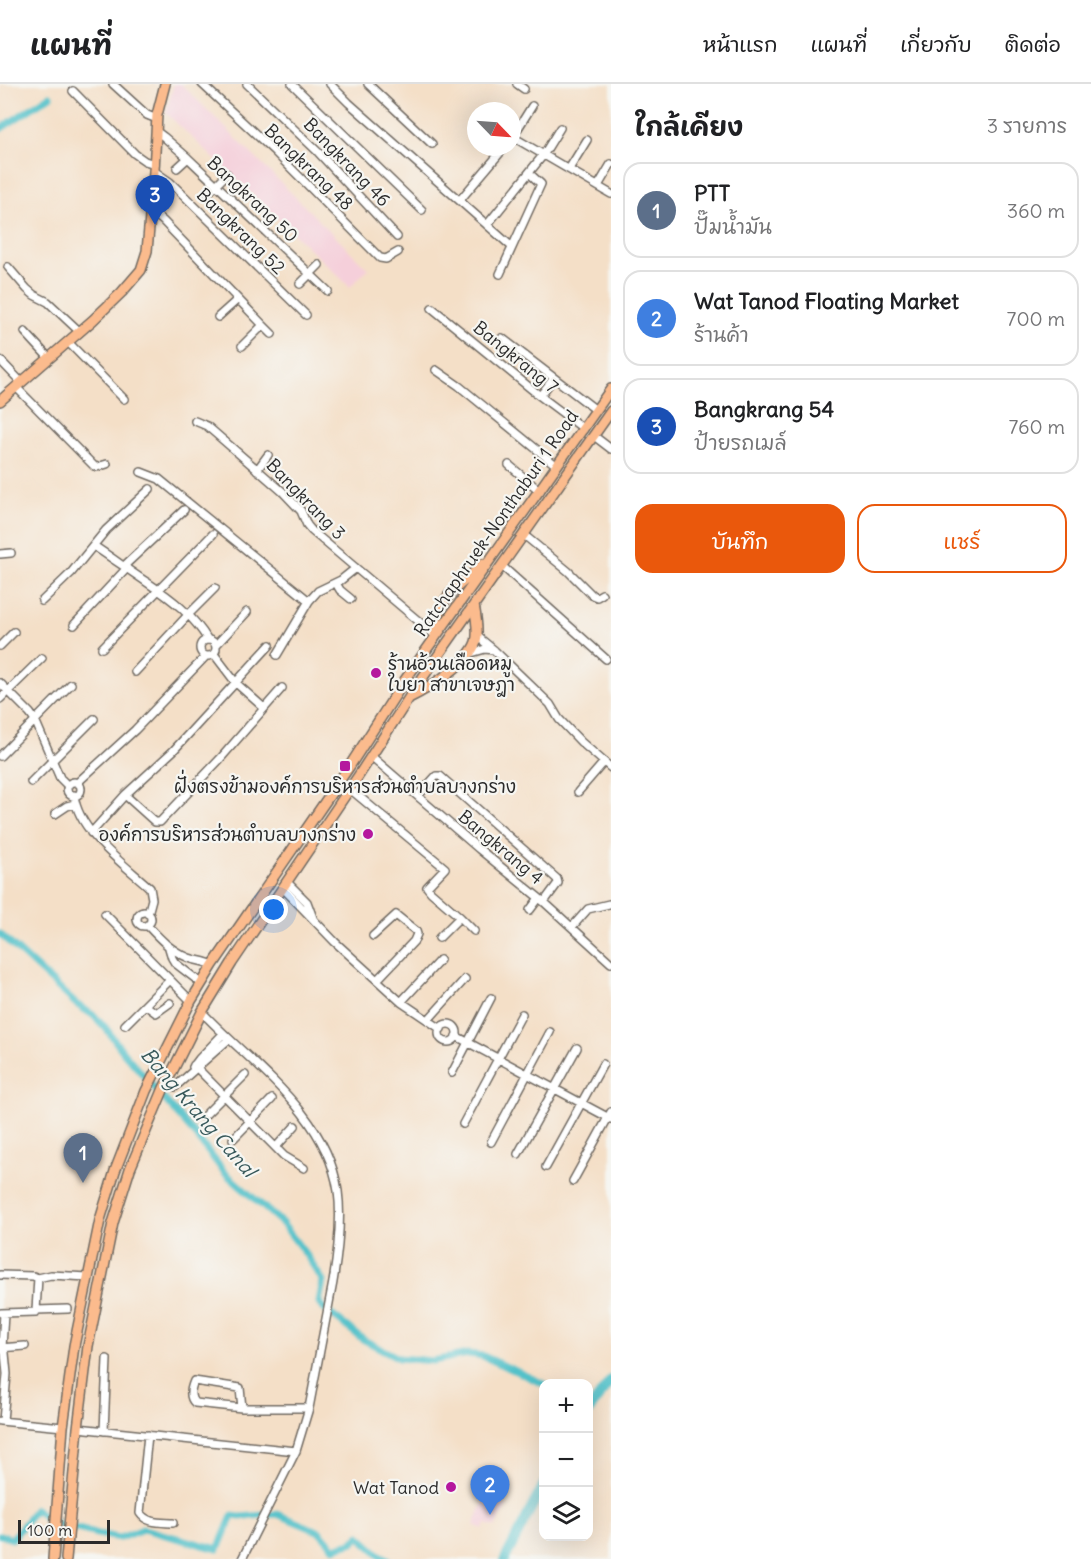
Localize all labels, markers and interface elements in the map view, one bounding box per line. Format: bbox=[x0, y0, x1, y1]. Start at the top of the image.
text: แผนที่ bbox=[30, 27, 112, 63]
text: หน้าแรก bbox=[703, 31, 778, 58]
text: แผนที่ bbox=[811, 31, 867, 58]
text: เกี่ยวกับ bbox=[900, 31, 972, 58]
text: ติดต่อ bbox=[1005, 31, 1061, 58]
north arrow bbox=[467, 102, 521, 156]
text: ใกล้เคียง bbox=[635, 110, 743, 143]
street label: Bangkrang 46 bbox=[299, 113, 395, 211]
text: 3 รายการ bbox=[987, 113, 1067, 138]
street label: Bangkrang 48 bbox=[260, 119, 358, 215]
street label: Bangkrang 50 bbox=[203, 151, 303, 247]
pin: 3 bbox=[136, 176, 174, 225]
text: PTT bbox=[694, 179, 730, 207]
street label: Bangkrang 52 bbox=[192, 183, 290, 279]
text: 1 bbox=[653, 198, 660, 223]
text: 360 m bbox=[1007, 198, 1065, 223]
text: ปั๊มน้ำมัน bbox=[694, 214, 772, 239]
text: Wat Tanod Floating Market bbox=[694, 287, 959, 315]
text: 2 bbox=[651, 306, 662, 331]
text: 700 m bbox=[1007, 306, 1065, 331]
street label: Bangkrang 7 bbox=[469, 316, 563, 398]
text: ร้านค้า bbox=[694, 322, 749, 347]
text: Bangkrang 54 bbox=[694, 395, 834, 423]
street label: Ratchaphruek-Nonthaburi 1 Road bbox=[409, 405, 583, 641]
text: 3 bbox=[651, 414, 662, 439]
text: 760 m bbox=[1008, 414, 1065, 439]
text: ป้ายรถเมล์ bbox=[694, 430, 787, 455]
street label: Bangkrang 3 bbox=[262, 454, 350, 544]
button: บันทึก bbox=[635, 504, 845, 573]
button: แชร์ bbox=[857, 504, 1067, 573]
place label: ร้านอ้วนเลือดหมู ใบยา สาขาเจษฎา bbox=[388, 652, 515, 697]
marker: ร้านอ้วนเลือดหมู ใบยา สาขาเจษฎา bbox=[369, 666, 383, 680]
marker: ฝั่งตรงข้ามองค์การบริหารส่วนตำบลบางกร่าง bbox=[338, 759, 352, 773]
place label: ฝั่งตรงข้ามองค์การบริหารส่วนตำบลบางกร่าง bbox=[174, 769, 516, 798]
street label: Bangkrang 4 bbox=[454, 805, 548, 889]
place label: องค์การบริหารส่วนตำบลบางกร่าง bbox=[99, 822, 356, 846]
marker: องค์การบริหารส่วนตำบลบางกร่าง bbox=[361, 827, 375, 841]
your location bbox=[259, 895, 288, 924]
water label: Bang Krang Canal bbox=[136, 1042, 264, 1184]
pin: 1 bbox=[64, 1134, 103, 1183]
map controls bbox=[539, 1379, 593, 1541]
button: + bbox=[539, 1379, 593, 1433]
button: − bbox=[539, 1433, 593, 1487]
pin: 2 bbox=[470, 1466, 510, 1515]
place label: Wat Tanod bbox=[353, 1476, 439, 1499]
marker: Wat Tanod bbox=[444, 1480, 458, 1494]
button: layers bbox=[539, 1487, 593, 1541]
scale bar bbox=[18, 1517, 110, 1544]
text: 100 m bbox=[27, 1520, 72, 1540]

